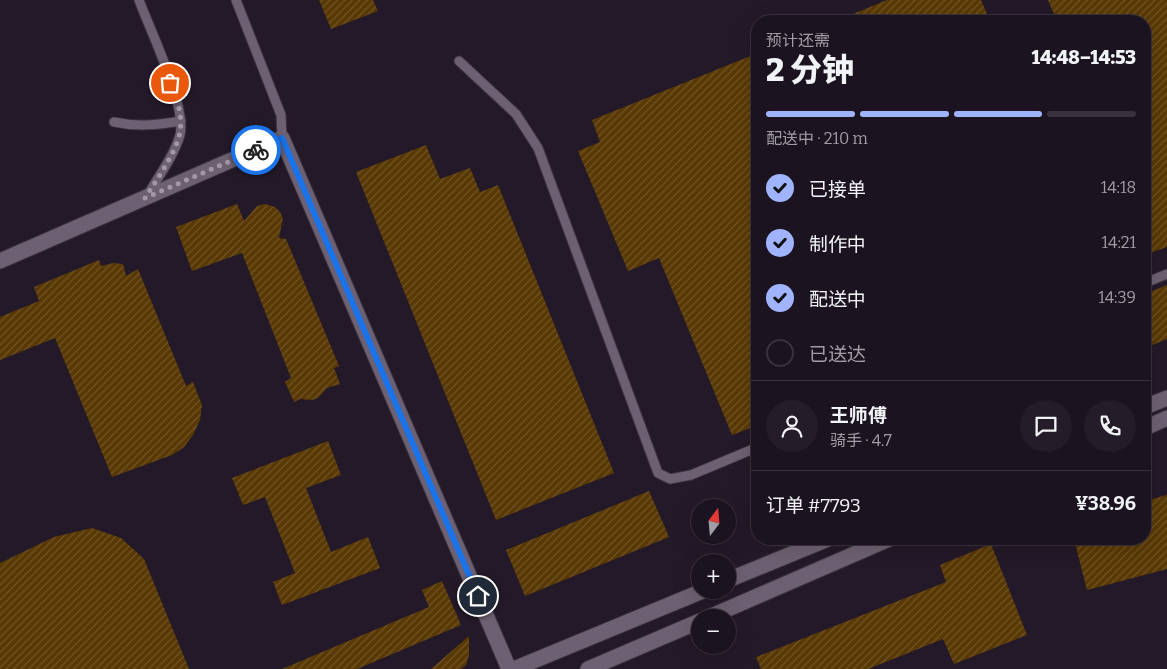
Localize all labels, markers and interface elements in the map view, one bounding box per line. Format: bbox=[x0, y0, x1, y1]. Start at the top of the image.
text: 预计还需 bbox=[766, 31, 830, 50]
text: 14:48–14:53 bbox=[1032, 46, 1136, 69]
text: 2 分钟 bbox=[766, 51, 854, 89]
pin bbox=[149, 62, 191, 104]
icon: bag bbox=[156, 69, 184, 97]
courier bbox=[231, 125, 281, 175]
text: 配送中 · 210 m bbox=[766, 129, 868, 148]
icon: bike bbox=[242, 136, 270, 164]
icon: check bbox=[766, 174, 794, 202]
text: 已接单 bbox=[809, 178, 866, 201]
text: 14:18 bbox=[1101, 178, 1136, 197]
icon: check bbox=[766, 229, 794, 257]
text: 制作中 bbox=[809, 233, 866, 256]
text: 14:21 bbox=[1102, 233, 1136, 252]
icon: check bbox=[766, 284, 794, 312]
text: 配送中 bbox=[809, 288, 866, 311]
text: 14:39 bbox=[1098, 288, 1136, 307]
text: 已送达 bbox=[809, 343, 866, 366]
button: person bbox=[766, 400, 818, 452]
button: chat bbox=[1020, 400, 1072, 452]
button: phone bbox=[1084, 400, 1136, 452]
text: 王师傅 bbox=[830, 404, 887, 427]
text: 骑手 · 4.7 bbox=[830, 431, 892, 450]
text: ¥38.96 bbox=[1075, 492, 1136, 515]
text: 订单 #7793 bbox=[766, 494, 861, 517]
north arrow bbox=[691, 499, 736, 544]
map controls bbox=[691, 499, 736, 654]
button: + bbox=[691, 554, 736, 599]
pin bbox=[457, 575, 499, 617]
icon: home bbox=[464, 582, 492, 610]
button: − bbox=[691, 609, 736, 654]

